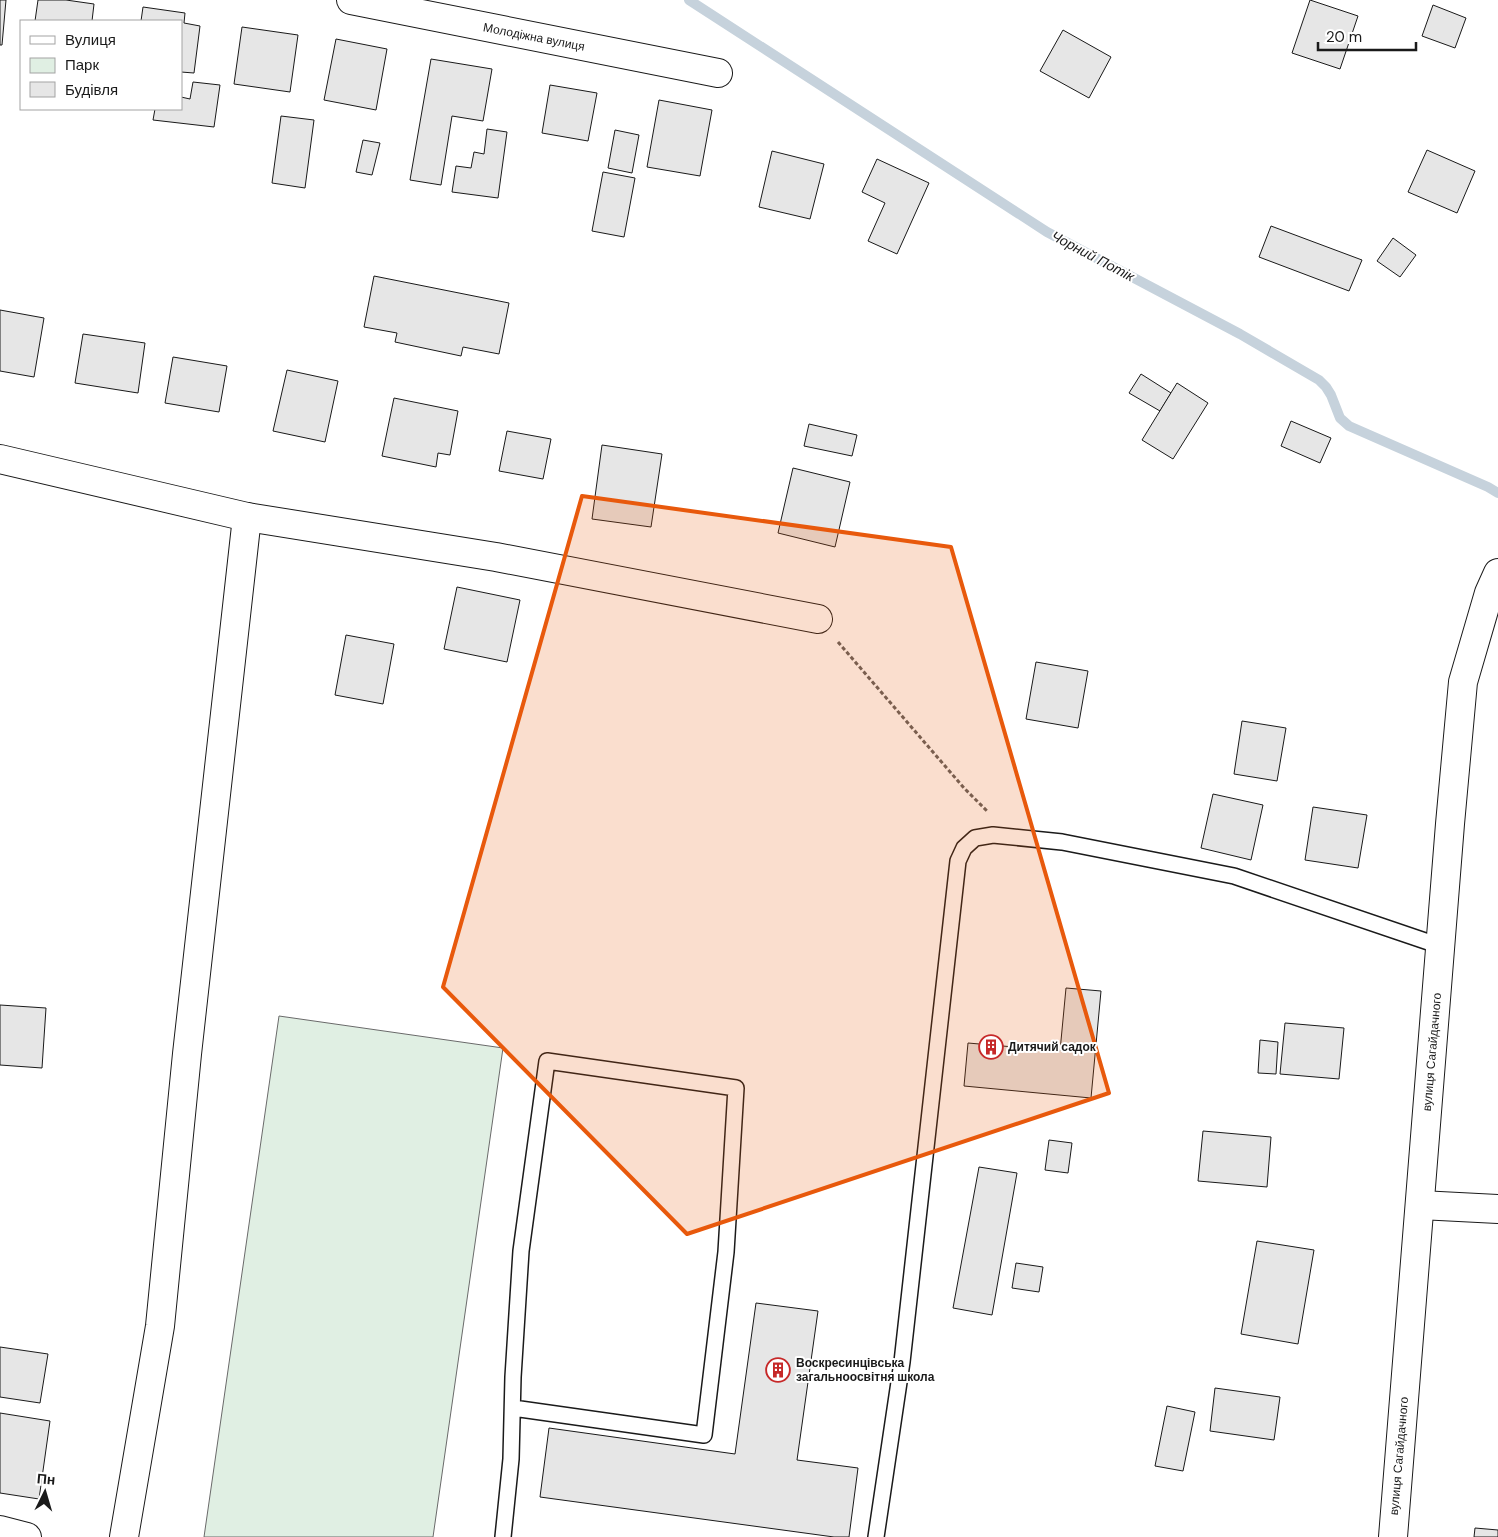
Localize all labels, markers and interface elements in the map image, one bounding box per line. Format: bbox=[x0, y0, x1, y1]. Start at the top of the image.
street label: Молодіжна вулиця bbox=[482, 19, 586, 55]
legend bbox=[20, 20, 182, 110]
scale bar bbox=[1318, 20, 1416, 52]
text: 20 m bbox=[1326, 27, 1362, 47]
text: Вулиця bbox=[65, 30, 116, 50]
text: Парк bbox=[65, 55, 99, 75]
text: Будівля bbox=[65, 80, 118, 100]
water label: Чорний Потік bbox=[1048, 227, 1139, 286]
street label: вулиця Сагайдачного bbox=[1419, 992, 1445, 1112]
building icon: Дитячий садок bbox=[978, 1034, 1004, 1060]
place label: Дитячий садок bbox=[1008, 1039, 1097, 1055]
place label: Воскресинцівська загальноосвітня школа bbox=[796, 1355, 935, 1385]
building icon: Воскресинцівська загальноосвітня школа bbox=[765, 1357, 791, 1383]
street label: вулиця Сагайдачного bbox=[1386, 1396, 1412, 1516]
north arrow bbox=[20, 1467, 70, 1517]
text: Пн bbox=[36, 1469, 56, 1489]

